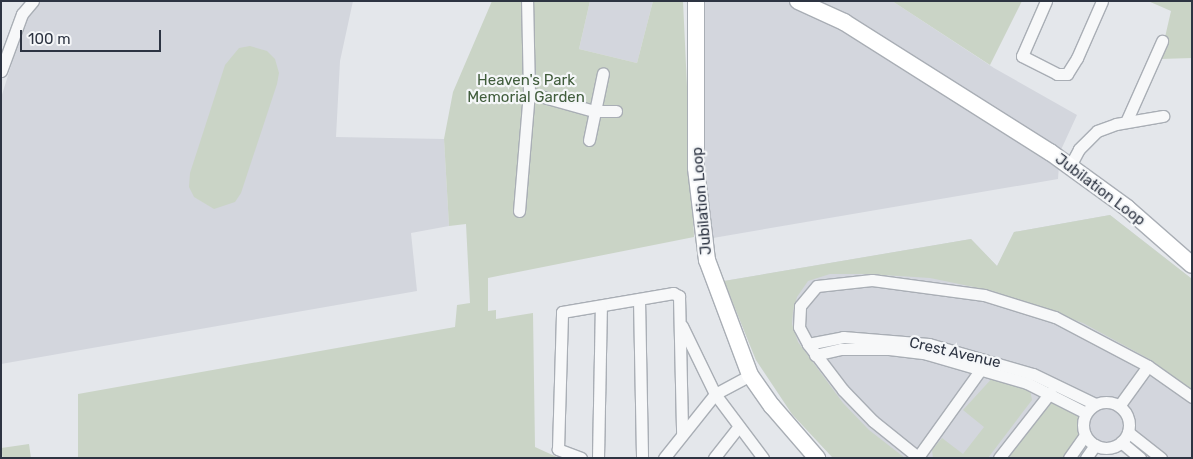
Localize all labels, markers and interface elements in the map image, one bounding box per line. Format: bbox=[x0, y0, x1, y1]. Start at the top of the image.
scale bar bbox=[22, 20, 164, 52]
text: 100 m bbox=[28, 30, 70, 48]
park label: Heaven's Park Memorial Garden bbox=[467, 71, 585, 106]
street label: Jubilation Loop bbox=[688, 146, 716, 256]
street label: Jubilation Loop bbox=[1051, 150, 1149, 230]
street label: Crest Avenue bbox=[907, 334, 1003, 372]

